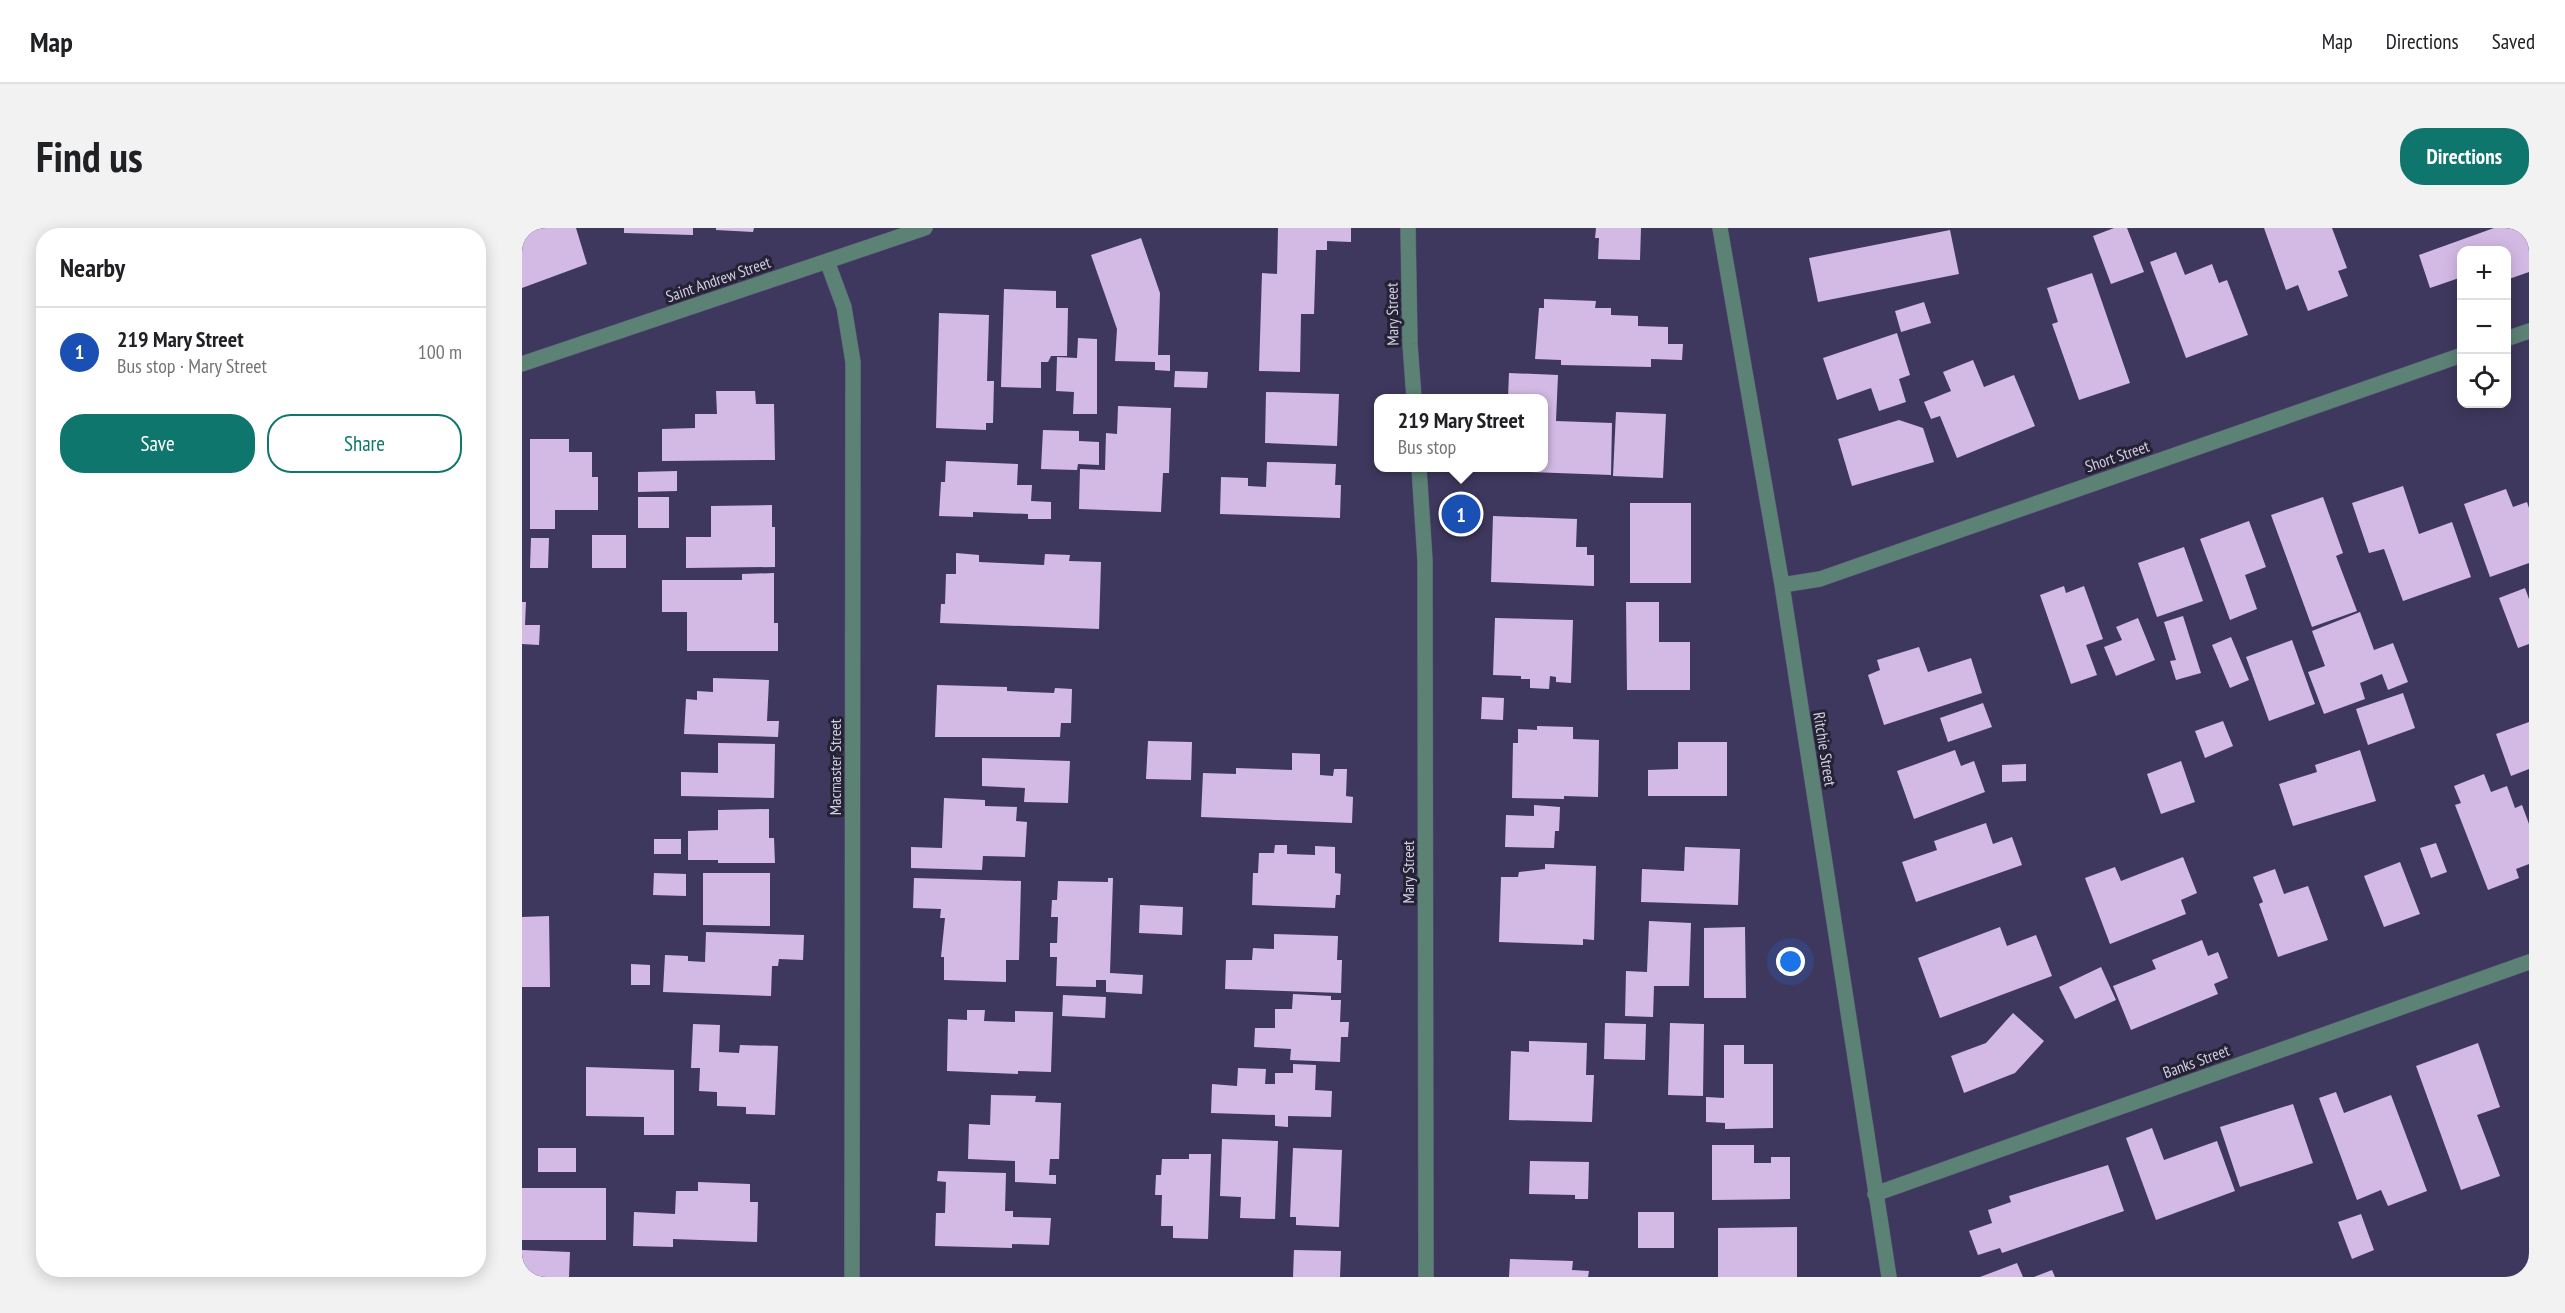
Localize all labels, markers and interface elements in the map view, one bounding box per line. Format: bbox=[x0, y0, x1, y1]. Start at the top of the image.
text: Map bbox=[30, 23, 73, 60]
text: Map bbox=[2322, 28, 2353, 55]
text: Directions bbox=[2386, 28, 2459, 55]
text: Saved bbox=[2492, 28, 2535, 55]
button: Directions bbox=[2400, 128, 2529, 185]
text: Find us bbox=[36, 129, 143, 184]
map controls bbox=[2457, 246, 2511, 408]
button: + bbox=[2457, 246, 2511, 300]
text: Nearby bbox=[60, 251, 125, 284]
street label: Saint Andrew Street bbox=[663, 252, 773, 306]
street label: Mary Street bbox=[1381, 282, 1403, 346]
button: − bbox=[2457, 300, 2511, 354]
text: 219 Mary Street bbox=[117, 325, 244, 353]
text: 1 bbox=[75, 339, 84, 365]
text: 100 m bbox=[418, 339, 462, 365]
text: Bus stop · Mary Street bbox=[117, 353, 267, 379]
button: locate bbox=[2457, 354, 2511, 408]
popup bbox=[1374, 394, 1548, 472]
text: 219 Mary Street bbox=[1398, 406, 1524, 434]
button: Save bbox=[60, 414, 255, 473]
button: Share bbox=[267, 414, 462, 473]
text: Bus stop bbox=[1398, 434, 1456, 460]
street label: Short Street bbox=[2082, 436, 2152, 476]
pin: 1 bbox=[1442, 492, 1480, 536]
street label: Ritchie Street bbox=[1809, 711, 1841, 788]
street label: Macmaster Street bbox=[825, 718, 845, 815]
street label: Mary Street bbox=[1398, 840, 1418, 904]
your location bbox=[1776, 947, 1805, 976]
street label: Banks Street bbox=[2160, 1040, 2232, 1082]

